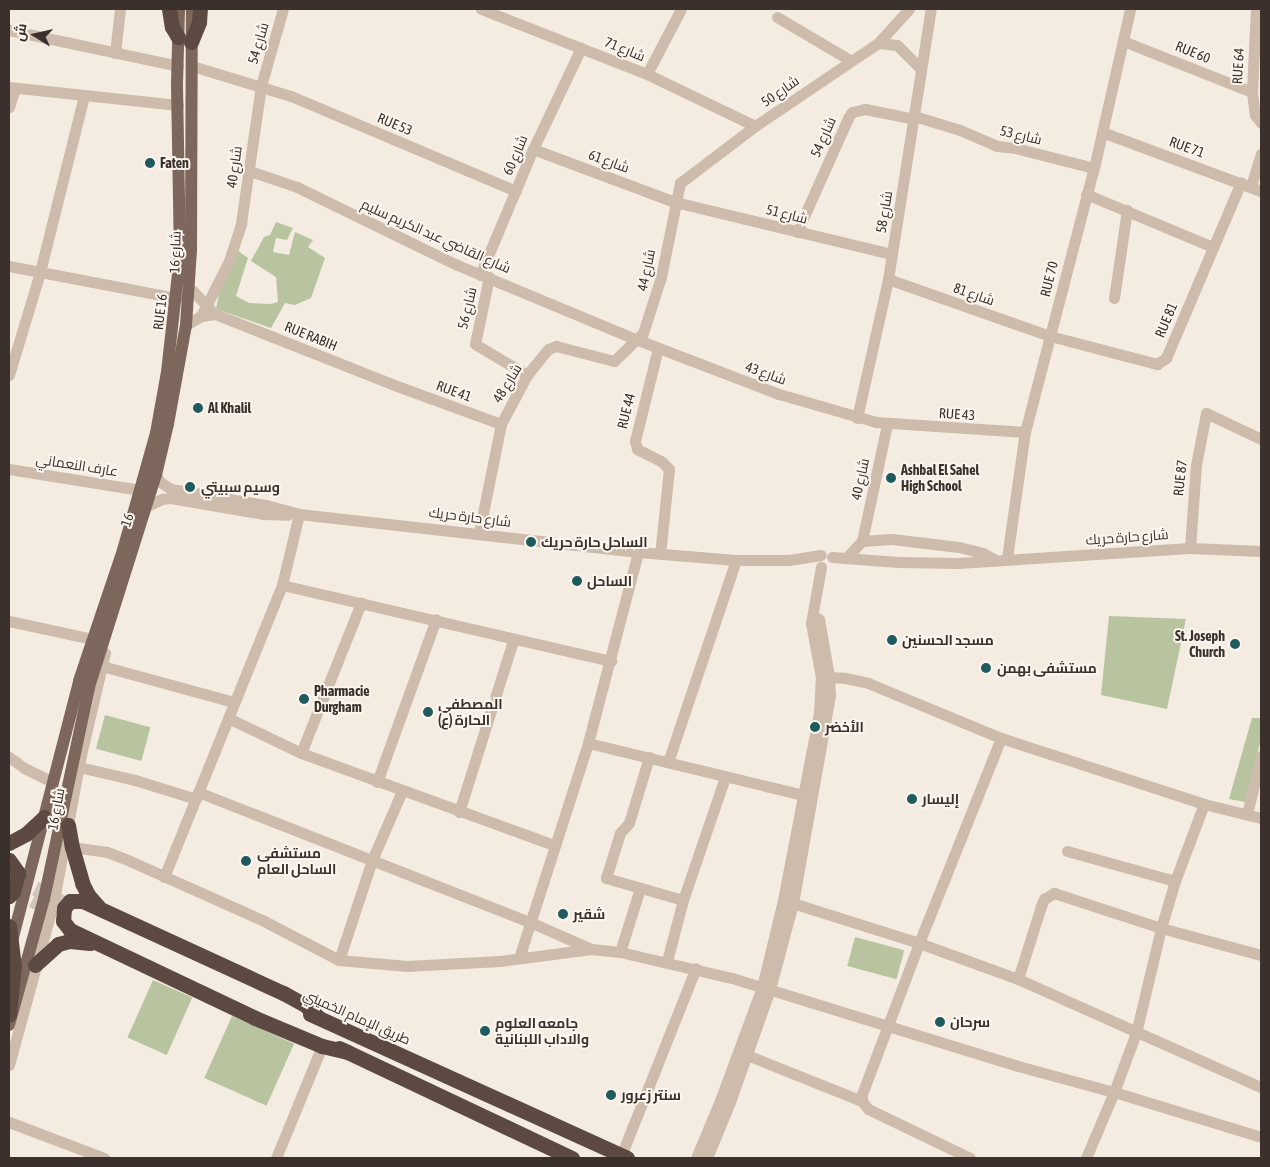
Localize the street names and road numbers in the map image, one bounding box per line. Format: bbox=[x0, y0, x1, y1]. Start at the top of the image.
street label: شارع 54 bbox=[244, 20, 272, 66]
street label: شارع 71 bbox=[602, 33, 648, 65]
street label: RUE 60 bbox=[1173, 37, 1213, 67]
street label: RUE 64 bbox=[1229, 47, 1247, 85]
street label: شارع 50 bbox=[758, 72, 802, 110]
street label: RUE 53 bbox=[375, 109, 415, 139]
street label: شارع 54 bbox=[807, 114, 839, 160]
street label: شارع 53 bbox=[999, 122, 1043, 148]
street label: شارع 60 bbox=[499, 132, 531, 178]
street label: RUE 71 bbox=[1167, 133, 1207, 161]
street label: شارع 40 bbox=[223, 145, 245, 189]
street label: شارع 61 bbox=[586, 146, 632, 176]
street label: شارع 58 bbox=[872, 190, 896, 234]
street label: شارع القاضي عبد الكريم سليم bbox=[359, 195, 513, 277]
street label: شارع 51 bbox=[764, 201, 810, 227]
street label: شارع 16 bbox=[166, 231, 184, 273]
street label: شارع 44 bbox=[633, 248, 659, 292]
street label: RUE 70 bbox=[1036, 259, 1062, 299]
street label: شارع 81 bbox=[951, 279, 997, 309]
street label: شارع 56 bbox=[454, 286, 480, 330]
street label: RUE 16 bbox=[149, 293, 171, 331]
street label: RUE 81 bbox=[1151, 300, 1181, 340]
street label: RUE RABIH bbox=[282, 318, 340, 354]
street label: شارع 43 bbox=[743, 358, 789, 388]
street label: شارع 48 bbox=[489, 361, 525, 405]
street label: RUE 41 bbox=[434, 377, 474, 405]
street label: RUE 44 bbox=[613, 391, 639, 431]
street label: RUE 43 bbox=[938, 404, 976, 424]
street label: عارف النعماني bbox=[35, 450, 119, 480]
street label: شارع 40 bbox=[847, 457, 873, 501]
street label: RUE 87 bbox=[1170, 459, 1190, 497]
street label: شارع حارة حريك bbox=[428, 504, 512, 530]
street label: 16 bbox=[117, 511, 137, 529]
street label: شارع حارة حريك bbox=[1085, 526, 1169, 548]
street label: شارع 16 bbox=[44, 787, 68, 831]
street label: طريق الإمام الخميني bbox=[301, 986, 413, 1048]

